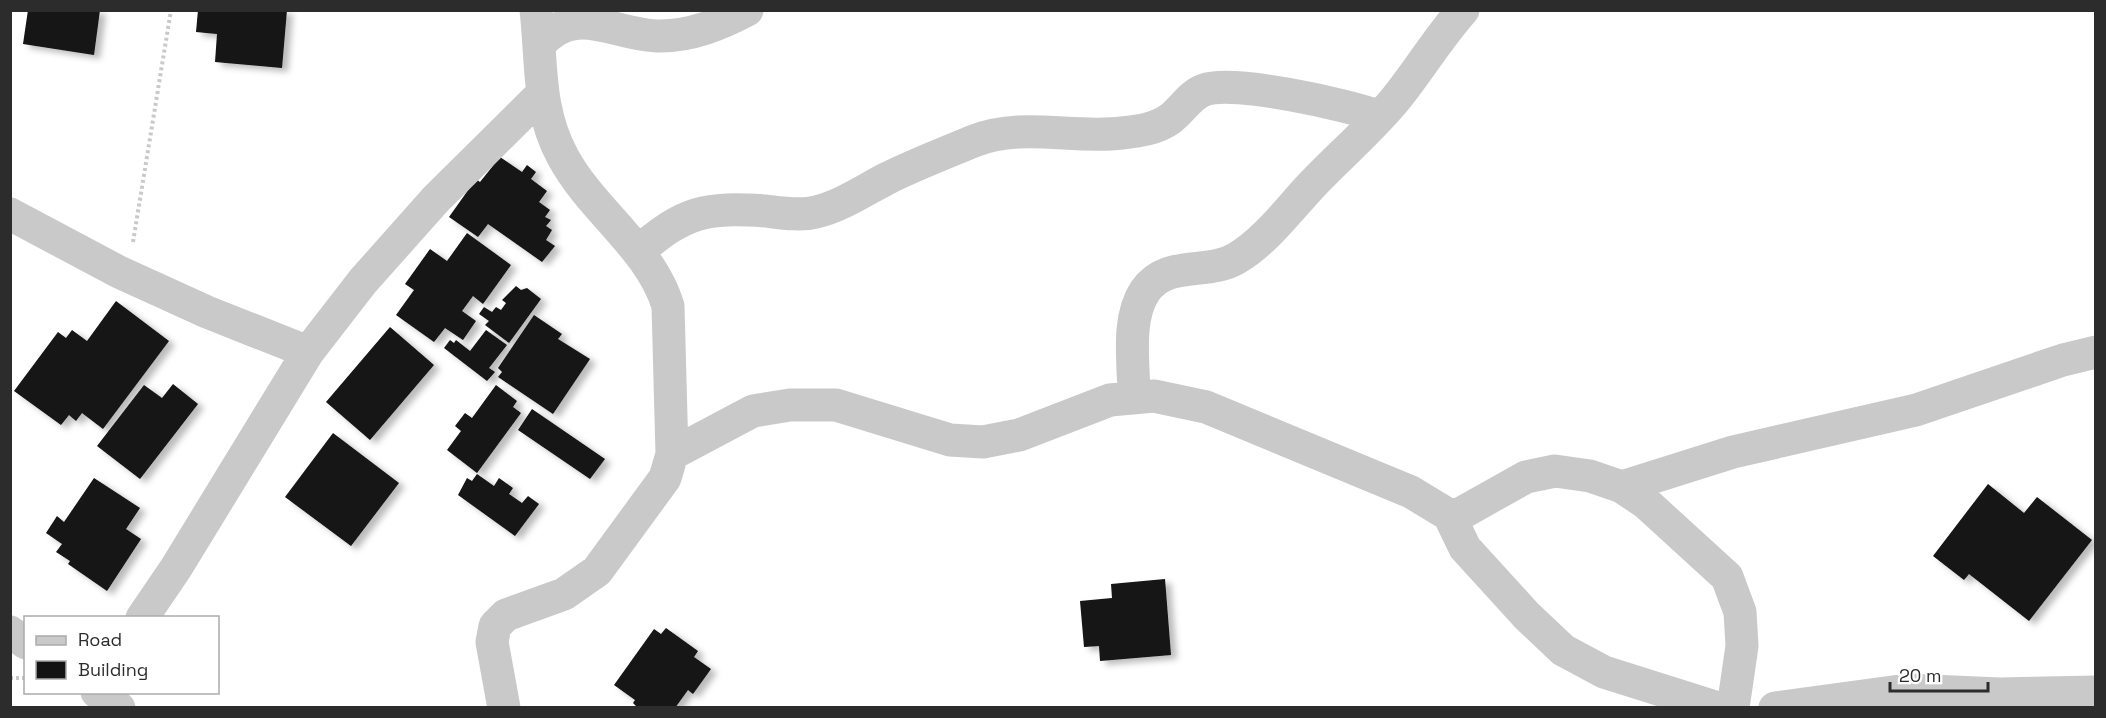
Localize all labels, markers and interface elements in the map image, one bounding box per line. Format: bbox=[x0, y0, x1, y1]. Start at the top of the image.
legend bbox=[24, 616, 219, 694]
text: Road bbox=[78, 628, 122, 651]
scale bar bbox=[1890, 655, 1988, 693]
text: Building bbox=[78, 658, 148, 681]
text: 20 m bbox=[1899, 664, 1942, 687]

